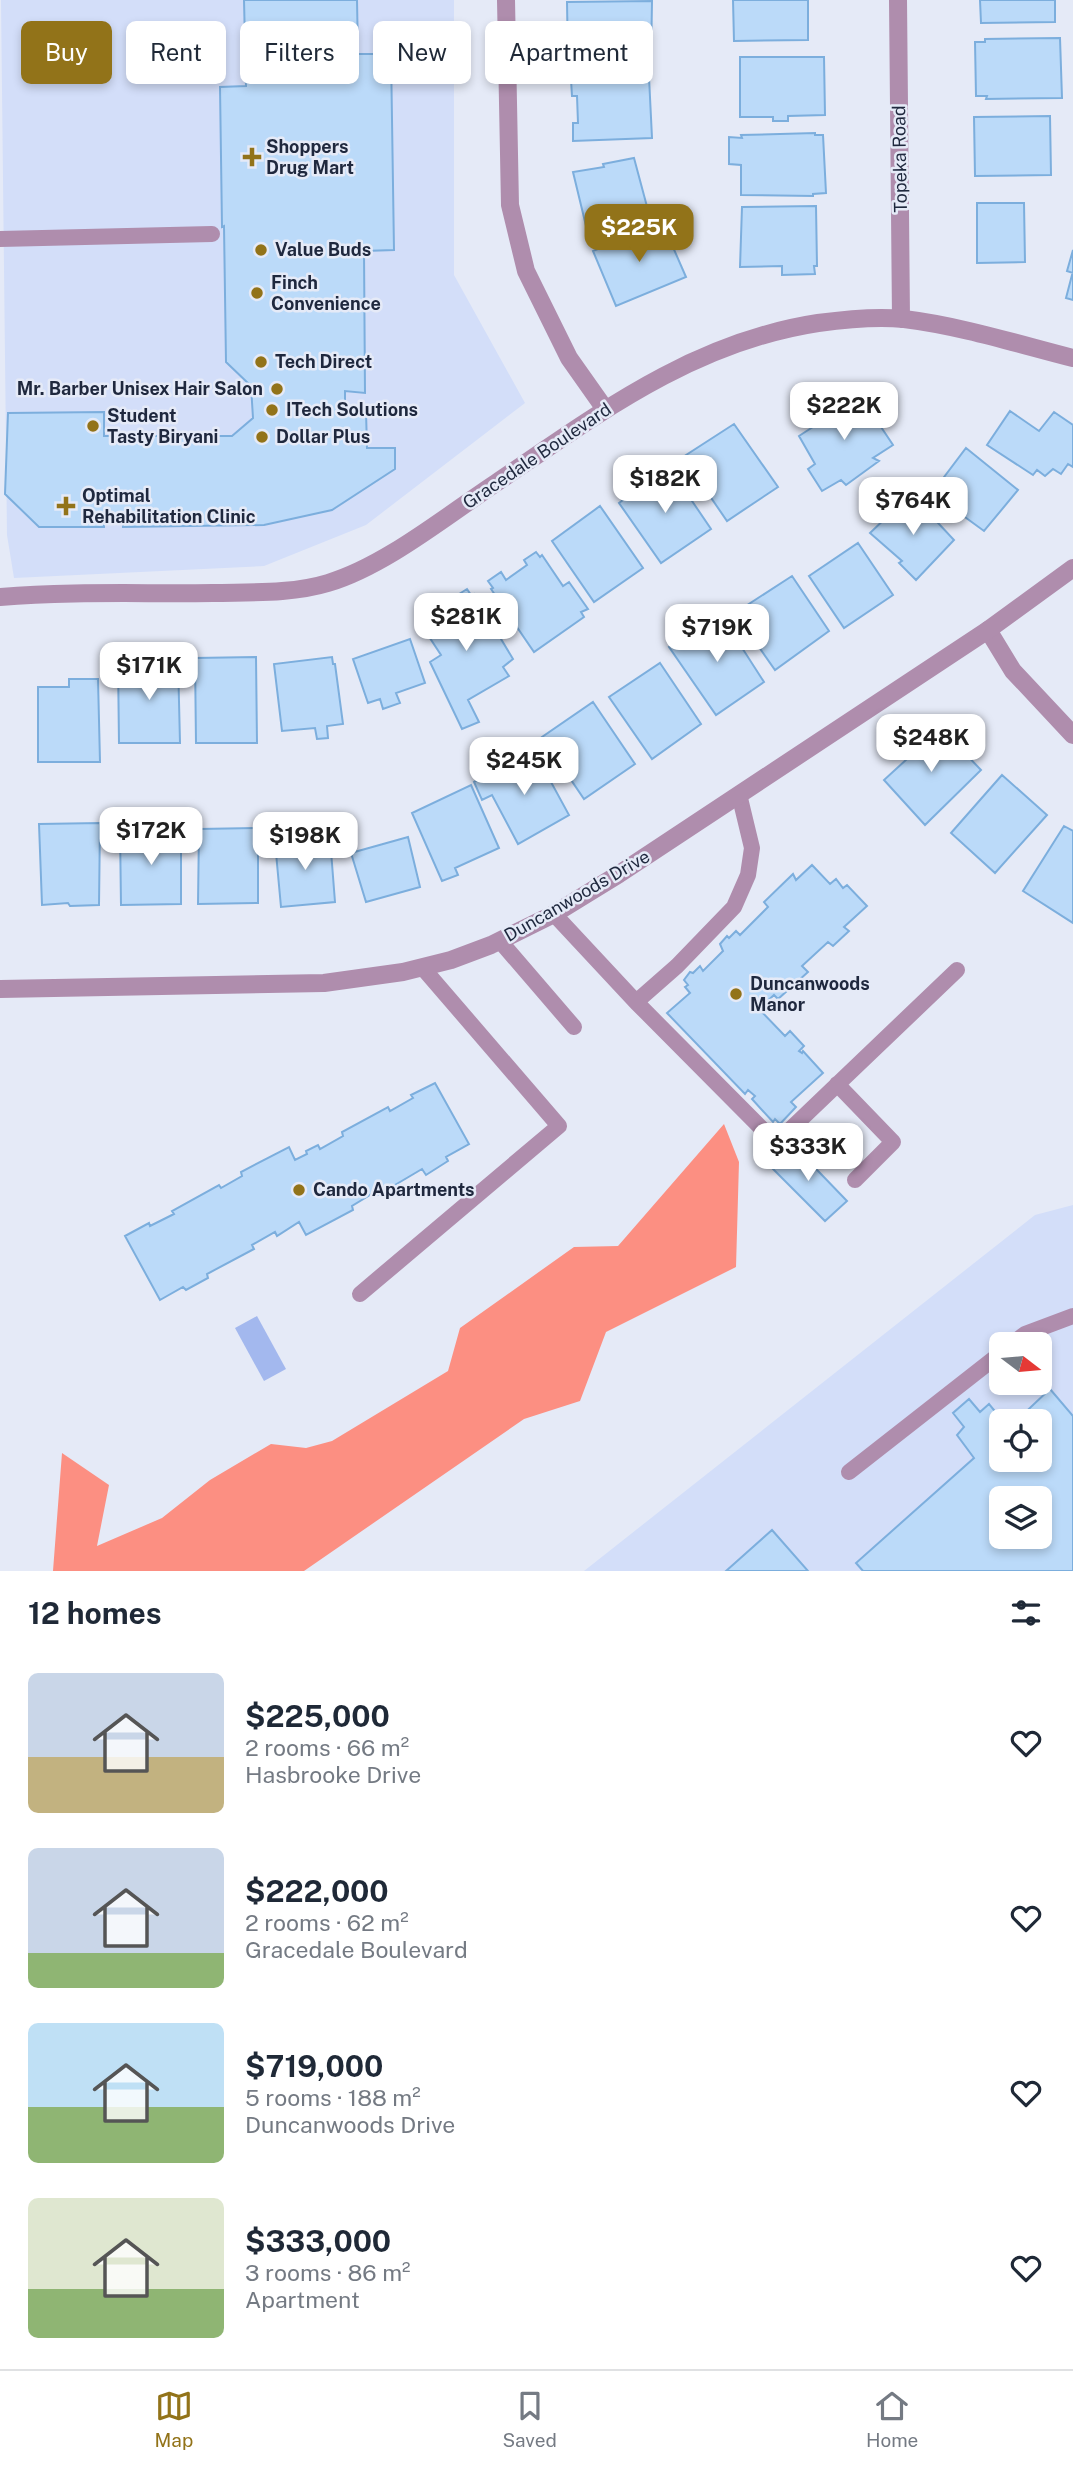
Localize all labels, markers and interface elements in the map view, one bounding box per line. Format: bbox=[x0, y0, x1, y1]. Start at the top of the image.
chip: Buy bbox=[21, 21, 112, 84]
chip: Rent bbox=[126, 21, 226, 84]
chip: Filters bbox=[240, 21, 359, 84]
chip: New bbox=[373, 21, 471, 84]
chip: Apartment bbox=[485, 21, 653, 84]
street label: Topeka Road bbox=[888, 105, 911, 213]
place label: Shoppers Drug Mart bbox=[266, 136, 354, 178]
marker: Shoppers Drug Mart bbox=[244, 149, 260, 165]
pin: $225K bbox=[590, 204, 688, 264]
text: $225K bbox=[601, 213, 677, 240]
place label: Value Buds bbox=[275, 239, 371, 260]
marker: Value Buds bbox=[253, 242, 269, 258]
place label: Finch Convenience bbox=[271, 272, 381, 314]
marker: Finch Convenience bbox=[249, 285, 265, 301]
place label: Tech Direct bbox=[275, 351, 372, 372]
marker: Tech Direct bbox=[253, 354, 269, 370]
place label: Mr. Barber Unisex Hair Salon bbox=[17, 378, 263, 399]
marker: Mr. Barber Unisex Hair Salon bbox=[269, 381, 285, 397]
pin: $222K bbox=[795, 382, 893, 442]
text: $222K bbox=[806, 391, 882, 418]
street label: Gracedale Boulevard bbox=[459, 398, 615, 513]
place label: ITech Solutions bbox=[286, 399, 418, 420]
marker: ITech Solutions bbox=[264, 402, 280, 418]
place label: Student Tasty Biryani bbox=[107, 405, 218, 447]
marker: Student Tasty Biryani bbox=[85, 418, 101, 434]
place label: Dollar Plus bbox=[276, 426, 370, 447]
marker: Dollar Plus bbox=[254, 429, 270, 445]
pin: $182K bbox=[616, 456, 714, 515]
text: $182K bbox=[629, 464, 701, 491]
pin: $764K bbox=[864, 477, 962, 537]
place label: Optimal Rehabilitation Clinic bbox=[82, 485, 256, 527]
text: $764K bbox=[875, 486, 951, 513]
marker: Optimal Rehabilitation Clinic bbox=[56, 496, 76, 516]
pin: $281K bbox=[417, 594, 515, 653]
text: $281K bbox=[430, 602, 502, 629]
pin: $719K bbox=[668, 604, 766, 664]
text: $719K bbox=[681, 613, 753, 640]
pin: $171K bbox=[100, 642, 198, 702]
text: $171K bbox=[116, 651, 182, 678]
pin: $248K bbox=[882, 714, 980, 774]
text: $248K bbox=[892, 723, 970, 750]
pin: $245K bbox=[475, 738, 573, 797]
text: $245K bbox=[485, 746, 563, 773]
pin: $172K bbox=[102, 808, 200, 867]
pin: $198K bbox=[256, 812, 354, 872]
text: $172K bbox=[115, 816, 187, 843]
text: $198K bbox=[269, 821, 341, 848]
street label: Duncanwoods Drive bbox=[500, 845, 653, 946]
place label: Duncanwoods Manor bbox=[750, 973, 870, 1015]
marker: Duncanwoods Manor bbox=[728, 986, 744, 1002]
pin: $333K bbox=[759, 1124, 857, 1183]
text: $333K bbox=[769, 1132, 847, 1159]
place label: Cando Apartments bbox=[313, 1179, 475, 1200]
marker: Cando Apartments bbox=[291, 1182, 307, 1198]
north arrow bbox=[989, 1332, 1052, 1395]
map controls bbox=[989, 1332, 1052, 1549]
button: locate bbox=[989, 1409, 1052, 1472]
button: layers bbox=[989, 1486, 1052, 1549]
icon: filters bbox=[1007, 1594, 1045, 1632]
text: 12 homes bbox=[28, 1595, 162, 1631]
text: $225,000 bbox=[245, 1698, 390, 1734]
icon: home bbox=[84, 1701, 168, 1785]
icon: heart bbox=[1007, 1724, 1045, 1762]
text: 2 rooms · 66 m² bbox=[245, 1734, 409, 1761]
text: Hasbrooke Drive bbox=[245, 1761, 421, 1788]
text: $222,000 bbox=[245, 1873, 389, 1909]
icon: home bbox=[84, 1876, 168, 1960]
icon: heart bbox=[1007, 1899, 1045, 1937]
text: 2 rooms · 62 m² bbox=[245, 1909, 409, 1936]
text: Gracedale Boulevard bbox=[245, 1936, 468, 1963]
text: $719,000 bbox=[245, 2048, 383, 2084]
icon: home bbox=[84, 2051, 168, 2135]
icon: heart bbox=[1007, 2074, 1045, 2112]
text: 5 rooms · 188 m² bbox=[245, 2084, 421, 2111]
text: Duncanwoods Drive bbox=[245, 2111, 455, 2138]
text: $333,000 bbox=[245, 2223, 391, 2259]
icon: home bbox=[84, 2226, 168, 2310]
icon: heart bbox=[1007, 2249, 1045, 2287]
text: 3 rooms · 86 m² bbox=[245, 2259, 411, 2286]
text: Apartment bbox=[245, 2286, 360, 2313]
tab: Map bbox=[155, 2387, 193, 2451]
tab: Saved bbox=[502, 2387, 557, 2451]
tab: Home bbox=[866, 2387, 918, 2451]

